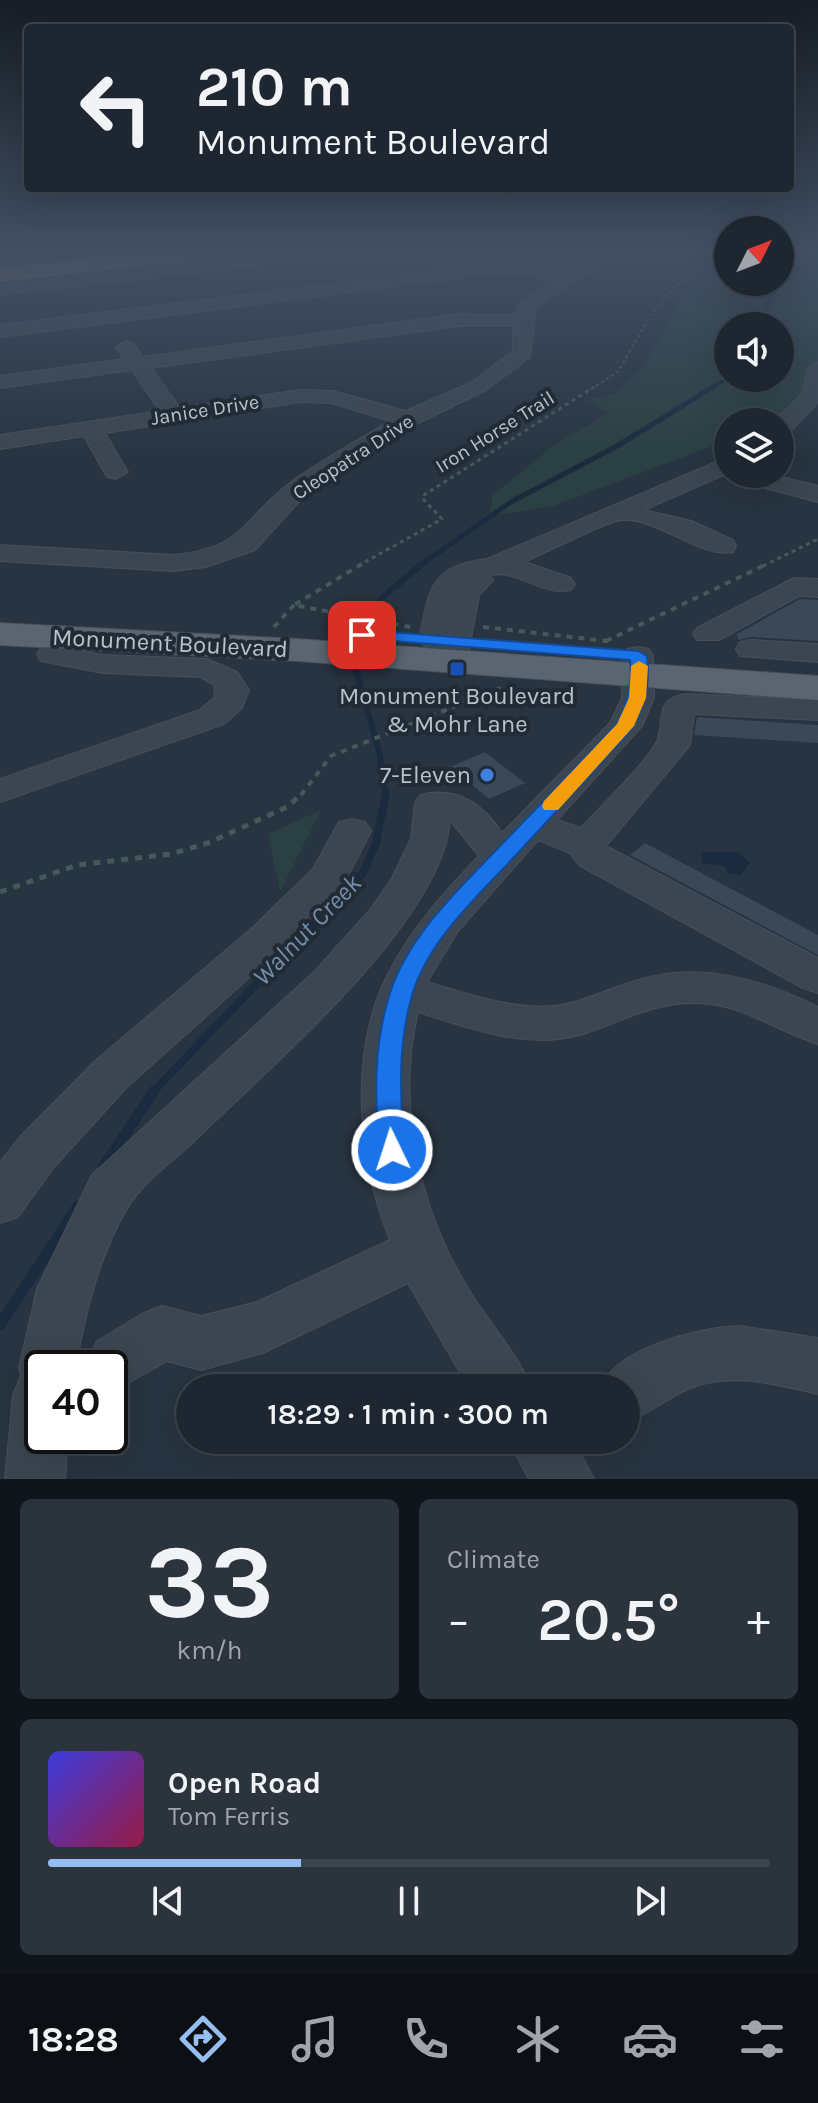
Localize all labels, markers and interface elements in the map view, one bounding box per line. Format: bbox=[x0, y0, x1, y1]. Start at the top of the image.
text: 210 m bbox=[196, 54, 353, 119]
icon: left bbox=[64, 56, 168, 160]
text: Monument Boulevard bbox=[196, 121, 550, 163]
north arrow bbox=[714, 216, 794, 296]
map controls bbox=[714, 216, 794, 488]
button: sound bbox=[714, 312, 794, 392]
street label: Iron Horse Trail bbox=[431, 386, 559, 478]
street label: Janice Drive bbox=[149, 390, 261, 430]
button: layers bbox=[714, 408, 794, 488]
street label: Cleopatra Drive bbox=[288, 410, 418, 504]
pin bbox=[328, 601, 396, 669]
icon: arrive bbox=[340, 613, 384, 657]
street label: Monument Boulevard bbox=[51, 623, 289, 663]
marker: Monument Boulevard & Mohr Lane bbox=[448, 660, 466, 678]
place label: Monument Boulevard & Mohr Lane bbox=[339, 682, 575, 738]
place label: 7-Eleven bbox=[380, 761, 471, 789]
marker: 7-Eleven bbox=[478, 766, 496, 784]
water label: Walnut Creek bbox=[246, 867, 368, 992]
position arrow bbox=[350, 1108, 434, 1192]
speed limit sign: 40 bbox=[24, 1350, 128, 1454]
text: 18:29 · 1 min · 300 m bbox=[267, 1396, 549, 1432]
text: 33 bbox=[145, 1522, 274, 1643]
text: Climate bbox=[447, 1544, 540, 1575]
text: 20.5° bbox=[537, 1585, 680, 1655]
text: − bbox=[447, 1595, 470, 1646]
text: + bbox=[747, 1595, 770, 1646]
text: km/h bbox=[177, 1635, 242, 1666]
text: Open Road bbox=[168, 1765, 321, 1801]
text: Tom Ferris bbox=[168, 1801, 290, 1832]
icon: previous bbox=[146, 1879, 190, 1923]
icon: pause bbox=[387, 1879, 431, 1923]
icon: next bbox=[628, 1879, 672, 1923]
icon: directions bbox=[175, 2011, 231, 2067]
icon: music bbox=[287, 2011, 343, 2067]
icon: phone bbox=[398, 2011, 454, 2067]
icon: climate bbox=[510, 2011, 566, 2067]
icon: car bbox=[622, 2011, 678, 2067]
icon: filters bbox=[734, 2011, 790, 2067]
text: 18:28 bbox=[28, 2018, 119, 2060]

